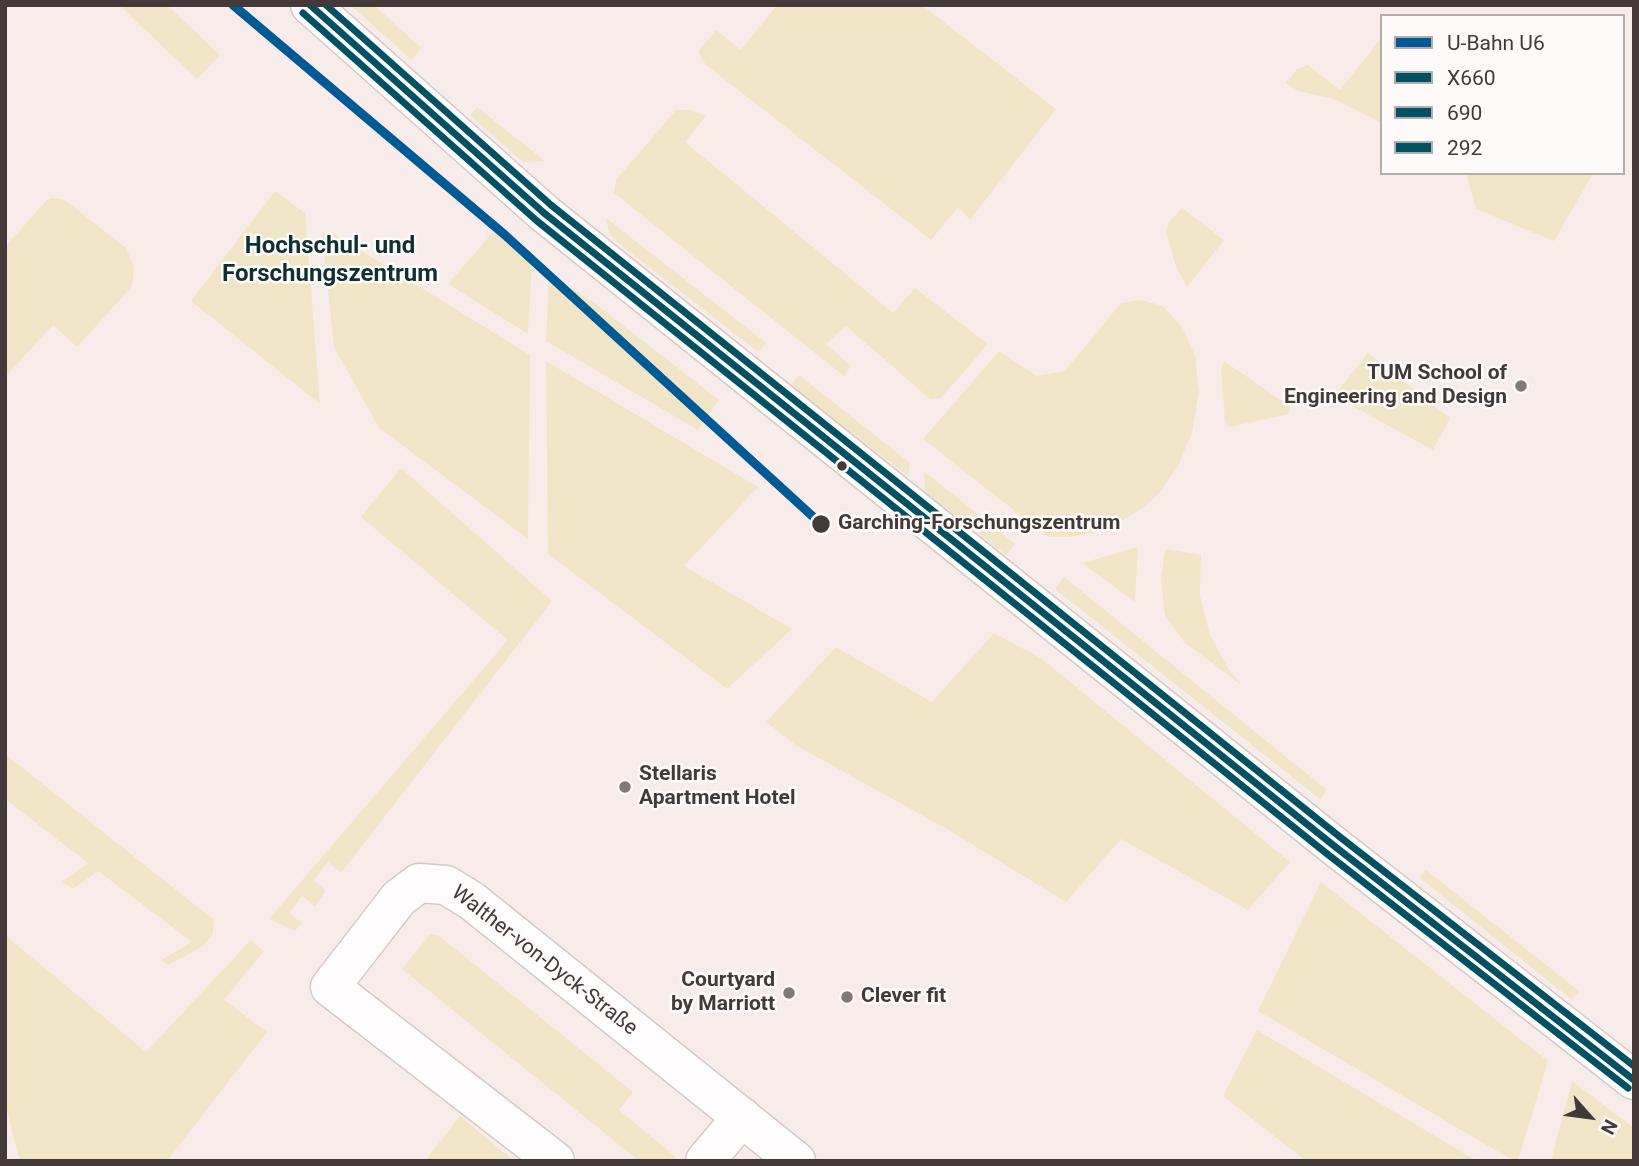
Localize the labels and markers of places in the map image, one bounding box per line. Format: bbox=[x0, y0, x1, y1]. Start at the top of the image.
place label: TUM School of Engineering and Design bbox=[1284, 361, 1507, 411]
marker: TUM School of Engineering and Design bbox=[1513, 378, 1529, 394]
unlabelled marker bbox=[835, 459, 849, 473]
place label: Garching-Forschungszentrum bbox=[838, 511, 1120, 537]
marker: Garching-Forschungszentrum bbox=[810, 513, 832, 535]
place label: Stellaris Apartment Hotel bbox=[639, 762, 795, 812]
marker: Stellaris Apartment Hotel bbox=[617, 779, 633, 795]
place label: Courtyard by Marriott bbox=[671, 968, 775, 1018]
place label: Clever fit bbox=[861, 984, 946, 1010]
marker: Courtyard by Marriott bbox=[781, 985, 797, 1001]
marker: Clever fit bbox=[839, 989, 855, 1005]

